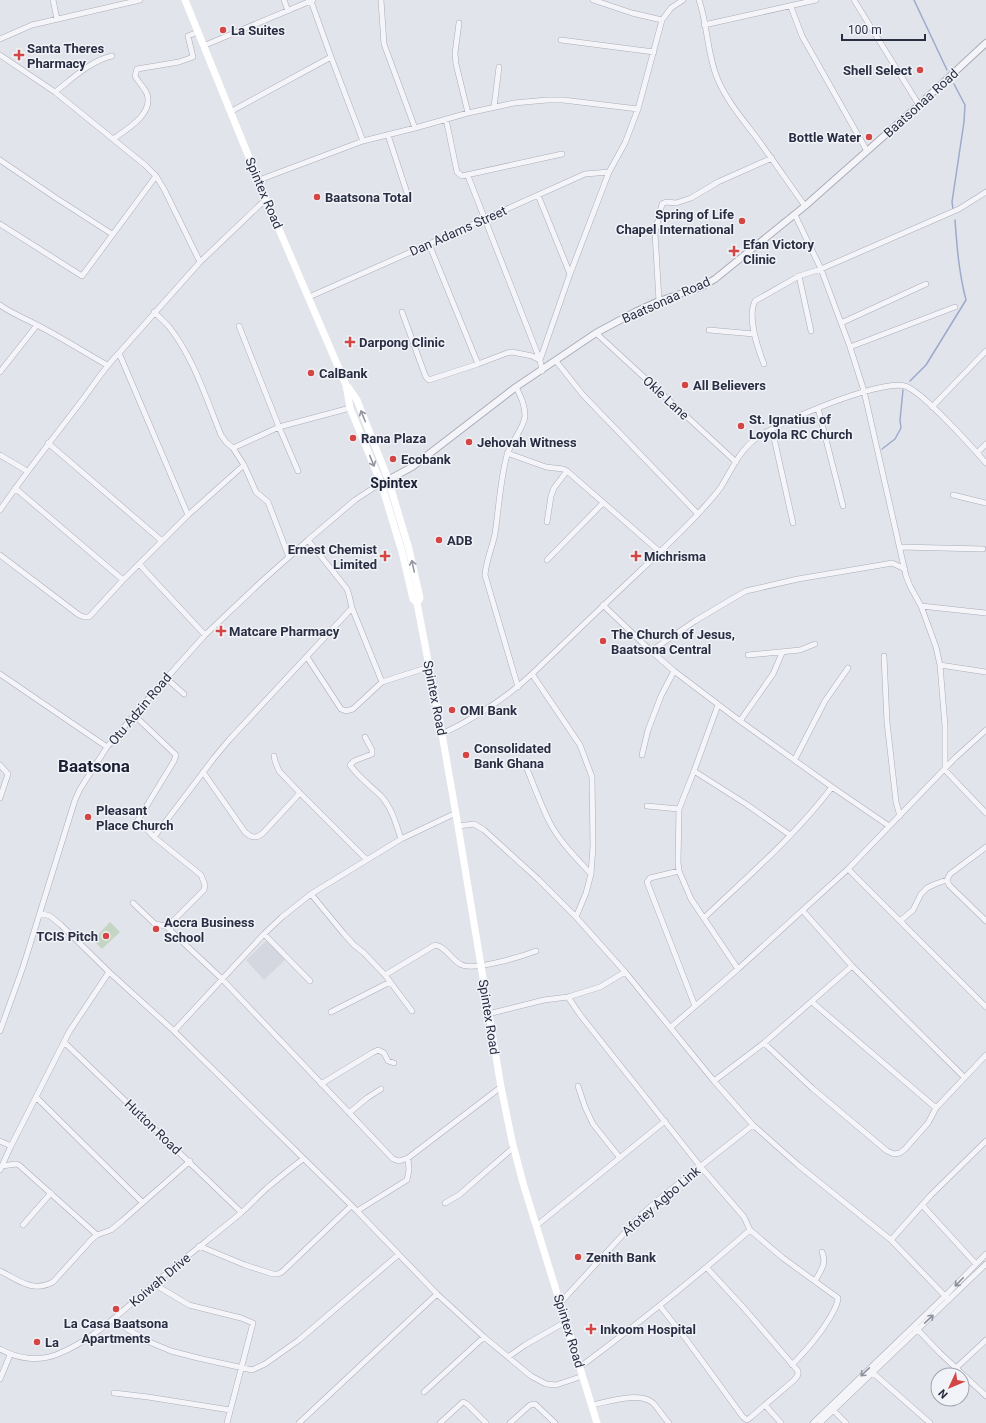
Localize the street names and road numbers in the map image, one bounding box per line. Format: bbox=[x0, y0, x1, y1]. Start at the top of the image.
street label: Baatsonaa Road bbox=[881, 66, 961, 140]
street label: Spintex Road bbox=[242, 155, 286, 231]
street label: Dan Adams Street bbox=[407, 203, 509, 259]
street label: Baatsonaa Road bbox=[620, 274, 712, 326]
street label: Okle Lane bbox=[640, 373, 692, 423]
street label: Spintex Road bbox=[420, 659, 450, 737]
street label: Otu Adzin Road bbox=[106, 670, 174, 748]
street label: Spintex Road bbox=[476, 978, 502, 1056]
street label: Hutton Road bbox=[122, 1096, 184, 1158]
street label: Afotey Agbo Link bbox=[619, 1163, 703, 1239]
street label: Koiwah Drive bbox=[126, 1250, 194, 1310]
street label: Spintex Road bbox=[551, 1292, 587, 1370]

